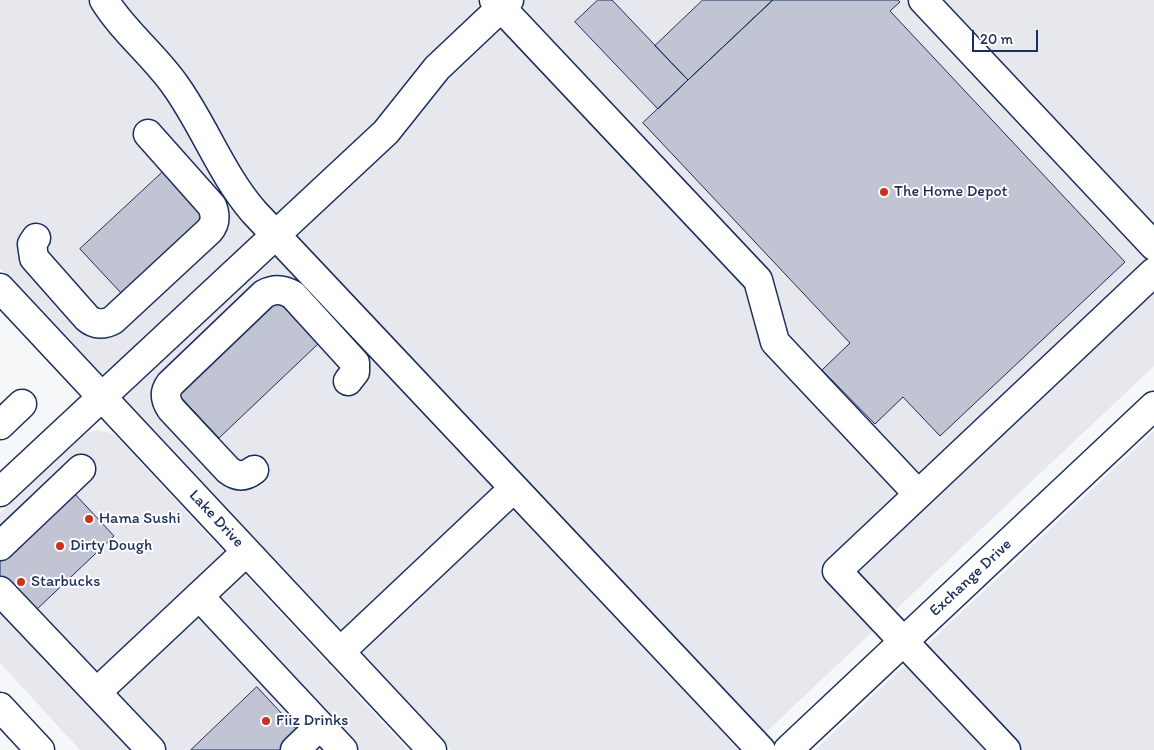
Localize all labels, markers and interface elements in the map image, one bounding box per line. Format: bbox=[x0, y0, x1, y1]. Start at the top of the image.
scale bar bbox=[974, 20, 1040, 52]
text: 20 m bbox=[980, 30, 1013, 48]
place label: The Home Depot bbox=[894, 182, 1008, 202]
marker: The Home Depot bbox=[878, 186, 890, 198]
street label: Lake Drive bbox=[184, 486, 248, 552]
place label: Hama Sushi bbox=[99, 509, 181, 529]
marker: Hama Sushi bbox=[83, 513, 95, 525]
street label: Exchange Drive bbox=[926, 535, 1016, 621]
place label: Dirty Dough bbox=[70, 536, 152, 556]
marker: Dirty Dough bbox=[54, 540, 66, 552]
place label: Starbucks bbox=[31, 572, 100, 592]
marker: Starbucks bbox=[15, 576, 27, 588]
place label: Fiiz Drinks bbox=[276, 711, 348, 731]
marker: Fiiz Drinks bbox=[260, 715, 272, 727]

